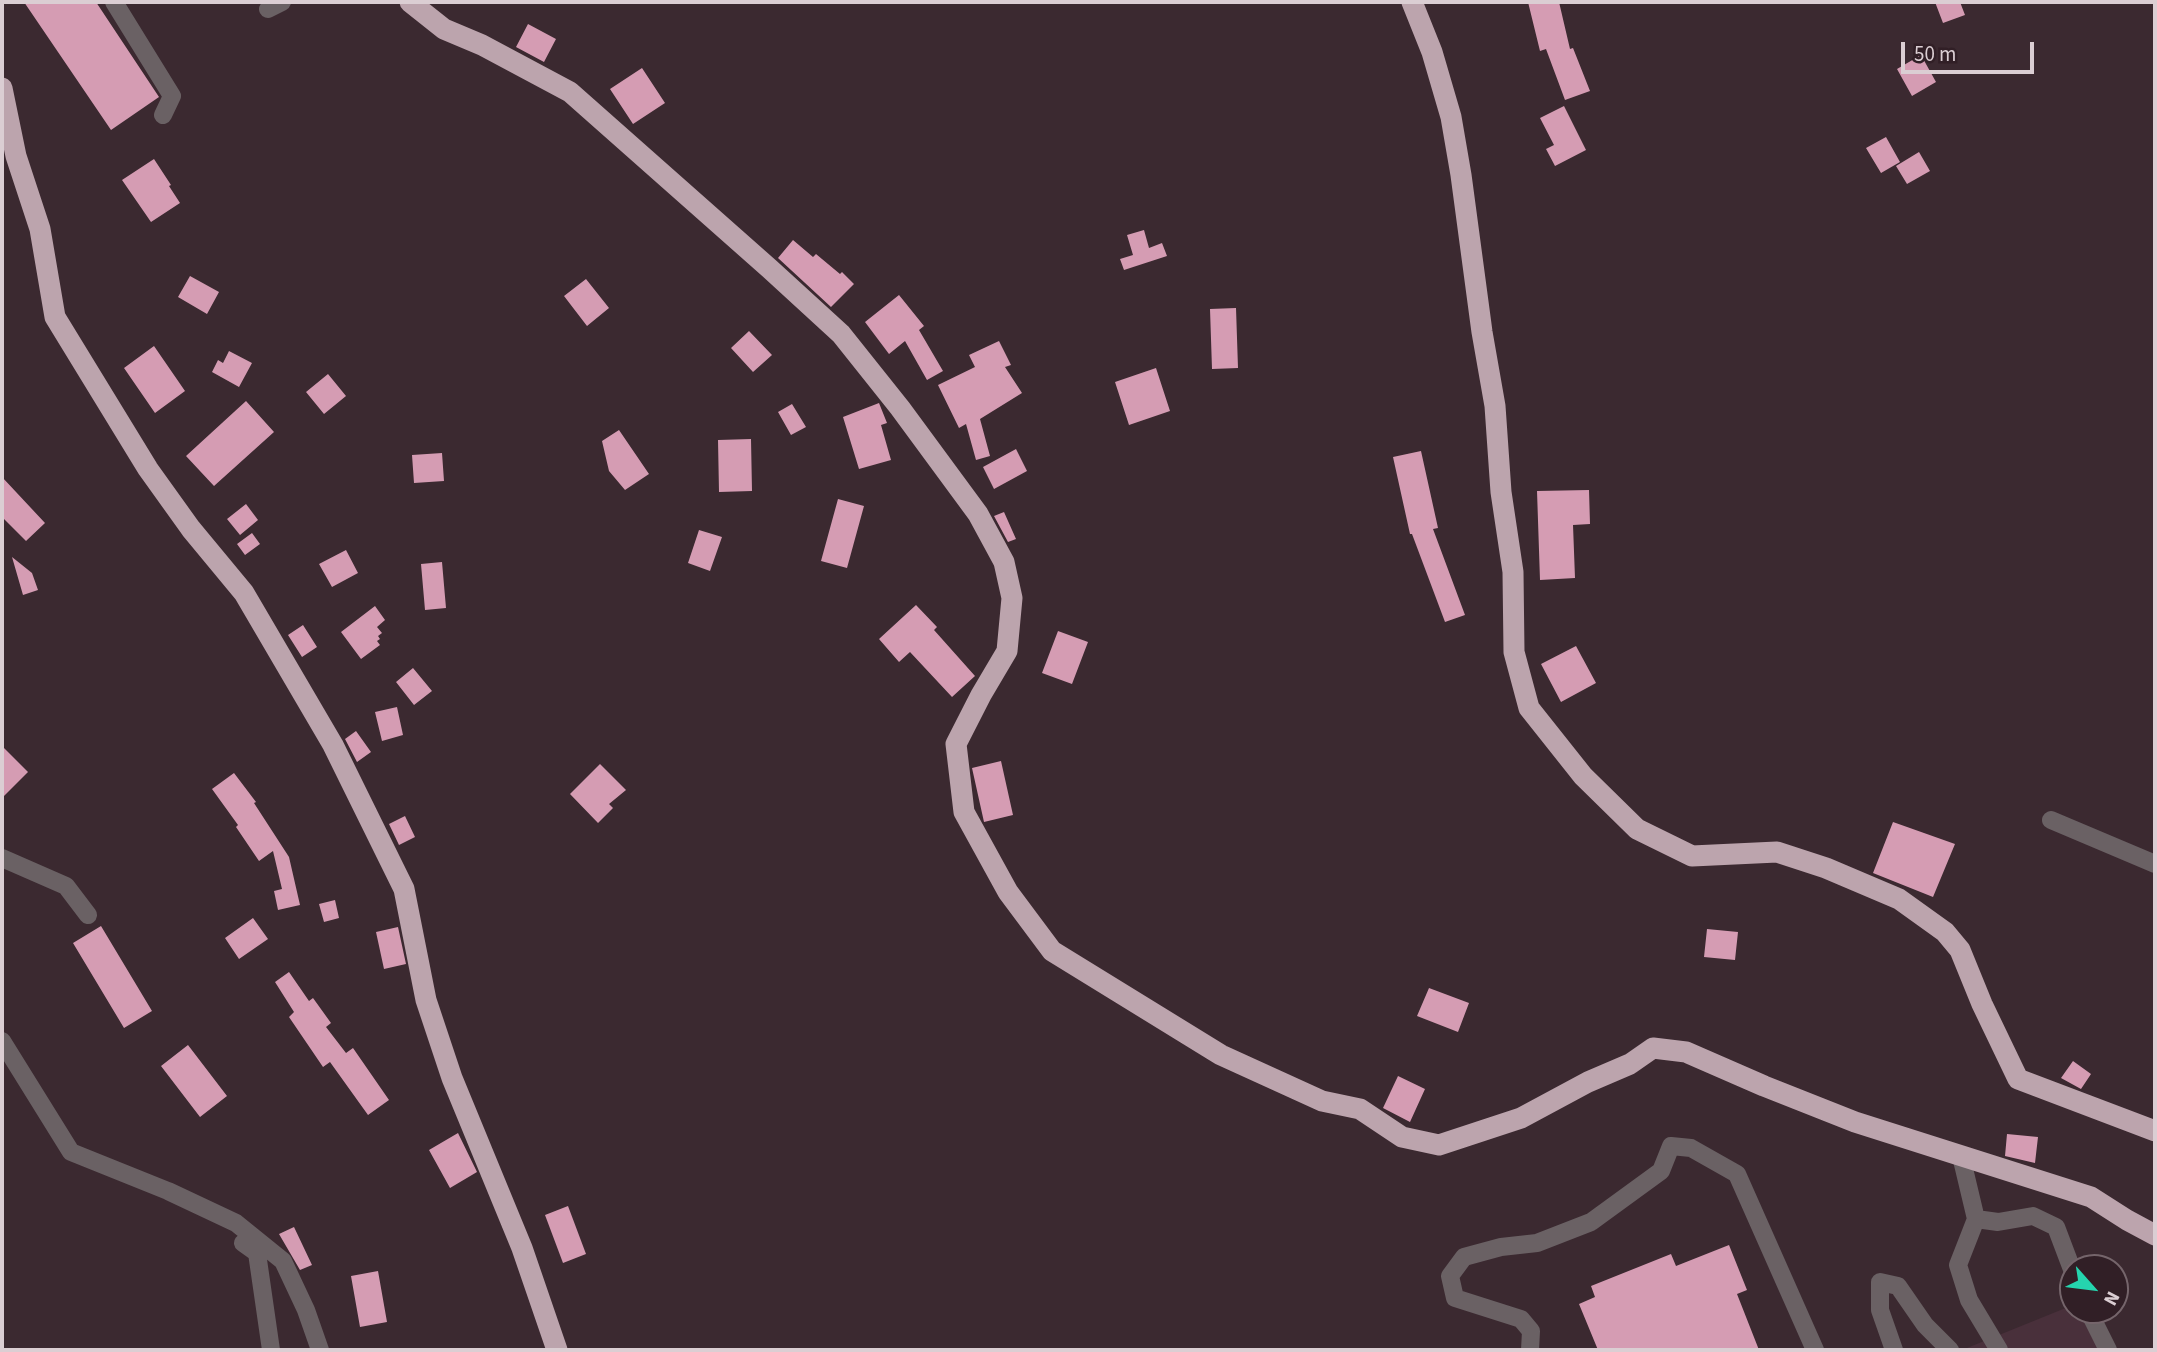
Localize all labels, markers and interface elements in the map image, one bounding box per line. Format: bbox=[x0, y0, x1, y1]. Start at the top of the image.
scale bar bbox=[1905, 28, 2038, 72]
text: 50 m bbox=[1914, 39, 1956, 69]
north arrow bbox=[2059, 1254, 2129, 1324]
text: N bbox=[2096, 1286, 2126, 1310]

